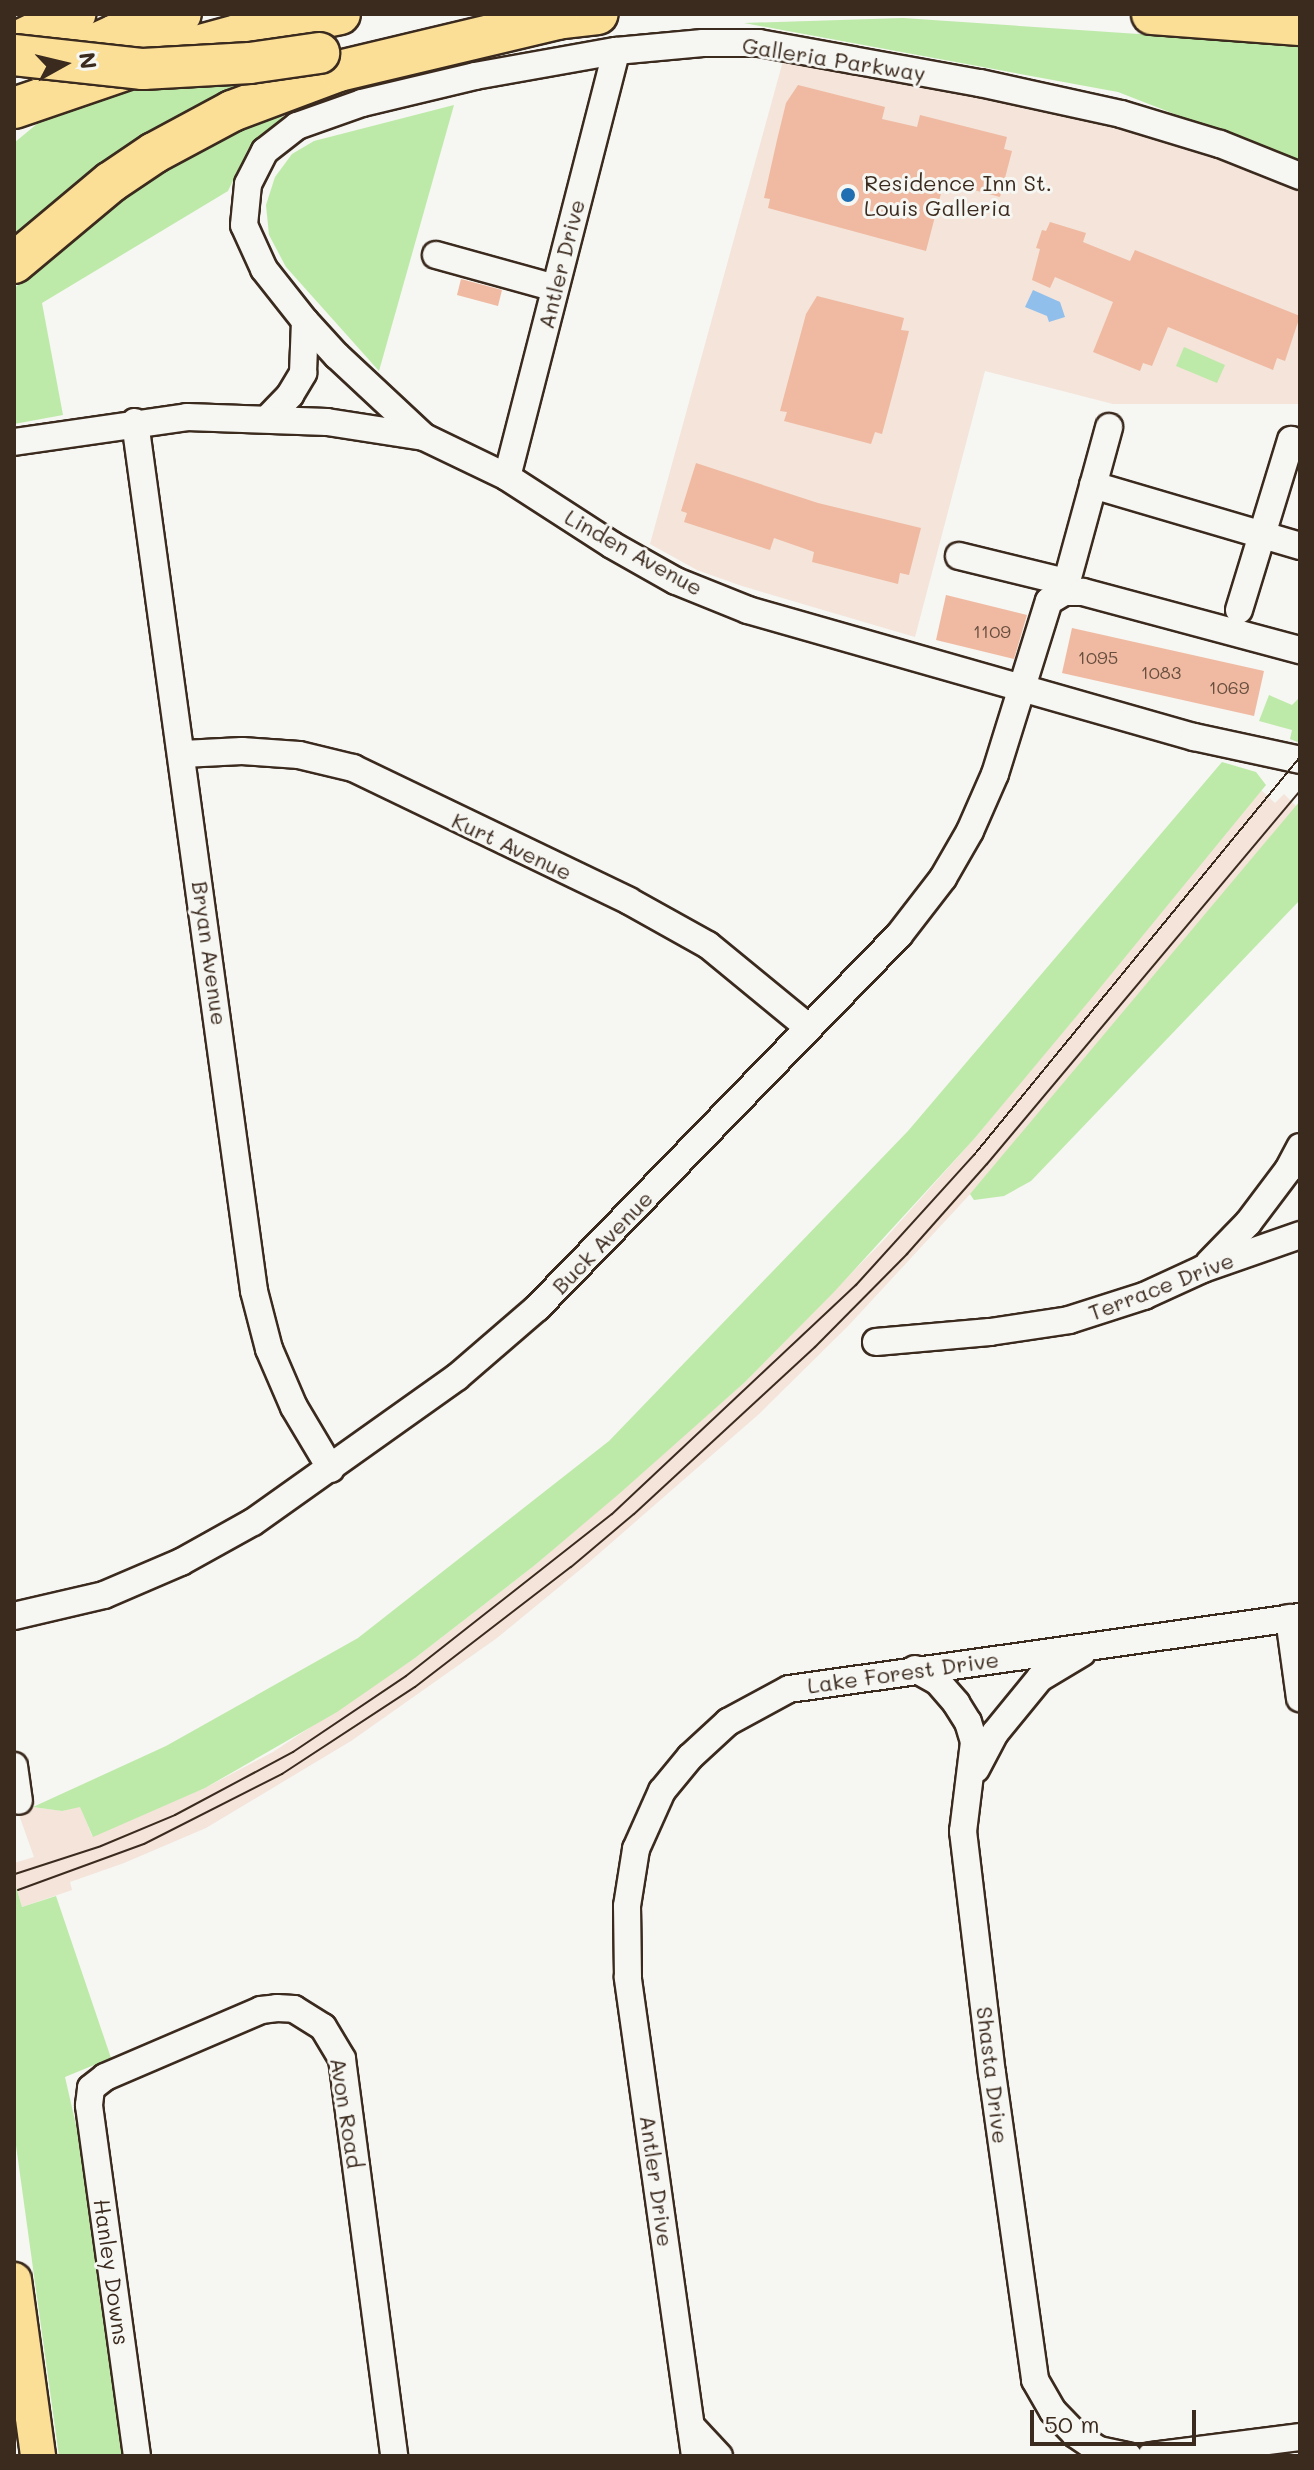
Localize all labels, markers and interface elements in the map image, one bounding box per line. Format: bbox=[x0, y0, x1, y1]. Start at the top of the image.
north arrow bbox=[24, 24, 104, 104]
street label: Galleria Parkway bbox=[740, 31, 928, 87]
text: N bbox=[73, 50, 104, 71]
place label: Residence Inn St. Louis Galleria bbox=[864, 169, 1052, 220]
marker: Residence Inn St. Louis Galleria bbox=[839, 186, 857, 204]
street label: Antler Drive bbox=[532, 197, 590, 331]
street label: Linden Avenue bbox=[561, 503, 707, 601]
house number: 1109 bbox=[973, 620, 1011, 642]
house number: 1095 bbox=[1078, 646, 1118, 668]
house number: 1083 bbox=[1141, 661, 1181, 683]
house number: 1069 bbox=[1209, 676, 1249, 698]
street label: Kurt Avenue bbox=[448, 807, 576, 885]
street label: Bryan Avenue bbox=[187, 879, 233, 1027]
street label: Buck Avenue bbox=[546, 1185, 658, 1299]
street label: Terrace Drive bbox=[1085, 1246, 1237, 1326]
street label: Lake Forest Drive bbox=[806, 1645, 1000, 1699]
street label: Shasta Drive bbox=[972, 2005, 1014, 2145]
street label: Avon Road bbox=[325, 2056, 369, 2170]
street label: Antler Drive bbox=[635, 2114, 679, 2248]
street label: Hanley Downs bbox=[89, 2197, 135, 2347]
scale bar bbox=[1034, 2394, 1200, 2444]
text: 50 m bbox=[1044, 2408, 1100, 2439]

